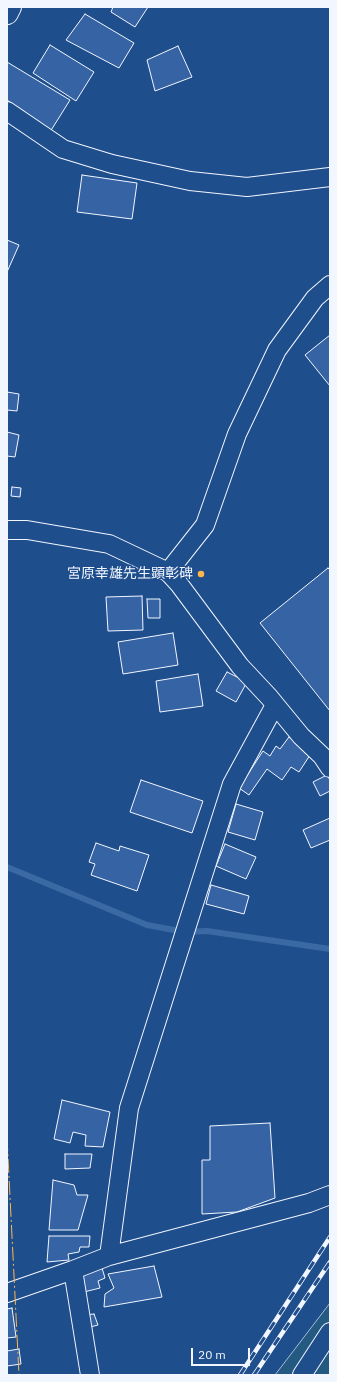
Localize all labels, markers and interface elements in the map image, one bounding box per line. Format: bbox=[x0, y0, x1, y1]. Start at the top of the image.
place label: 宮原幸雄先生顕彰碑 bbox=[67, 566, 193, 582]
marker: 宮原幸雄先生顕彰碑 bbox=[196, 569, 206, 579]
scale bar bbox=[193, 1340, 252, 1366]
text: 20 m bbox=[198, 1347, 226, 1362]

